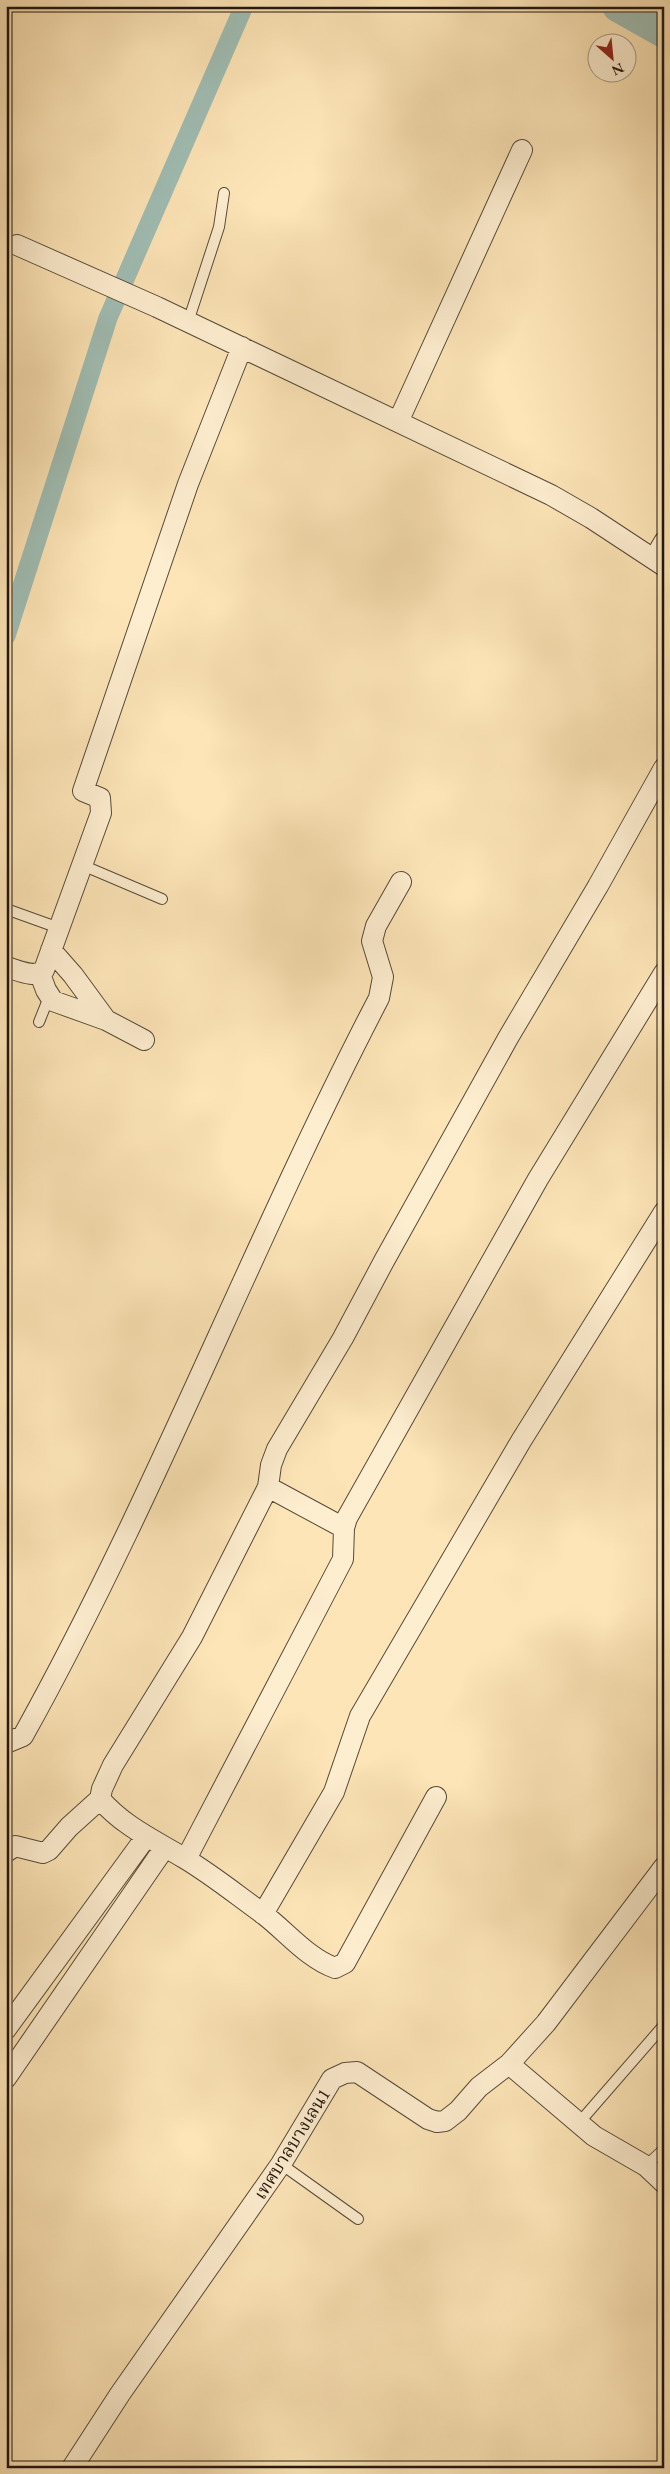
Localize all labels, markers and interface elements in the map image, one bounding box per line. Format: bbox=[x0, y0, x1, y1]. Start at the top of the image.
north arrow bbox=[588, 32, 638, 82]
text: N bbox=[608, 59, 627, 80]
street label: เทศบาลบางเลน1 bbox=[248, 2084, 335, 2204]

